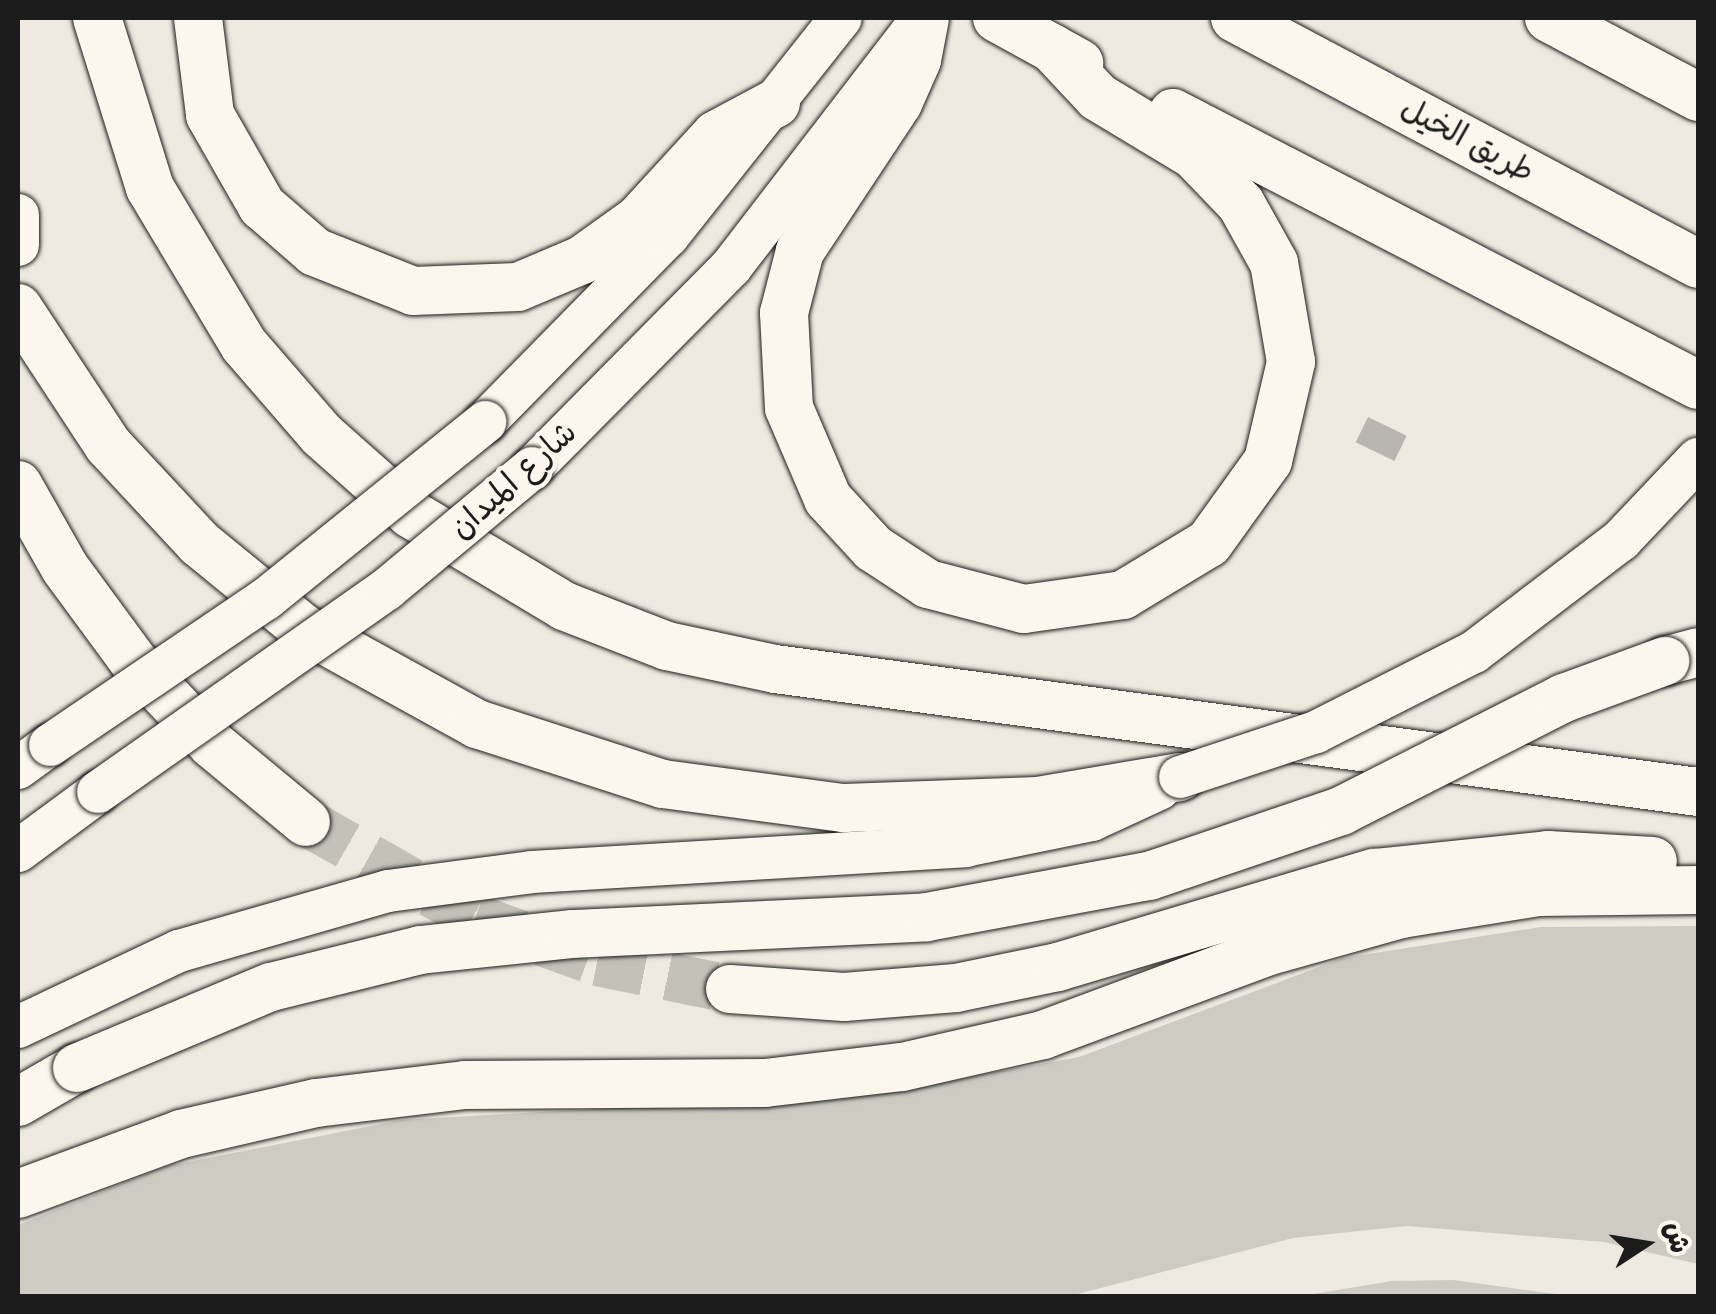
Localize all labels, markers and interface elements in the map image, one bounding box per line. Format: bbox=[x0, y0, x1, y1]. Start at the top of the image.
street label: طريق الخيل bbox=[1394, 90, 1540, 192]
street label: شارع الميدان bbox=[443, 414, 585, 548]
north arrow bbox=[1596, 1194, 1696, 1294]
text: ش bbox=[1655, 1219, 1697, 1257]

